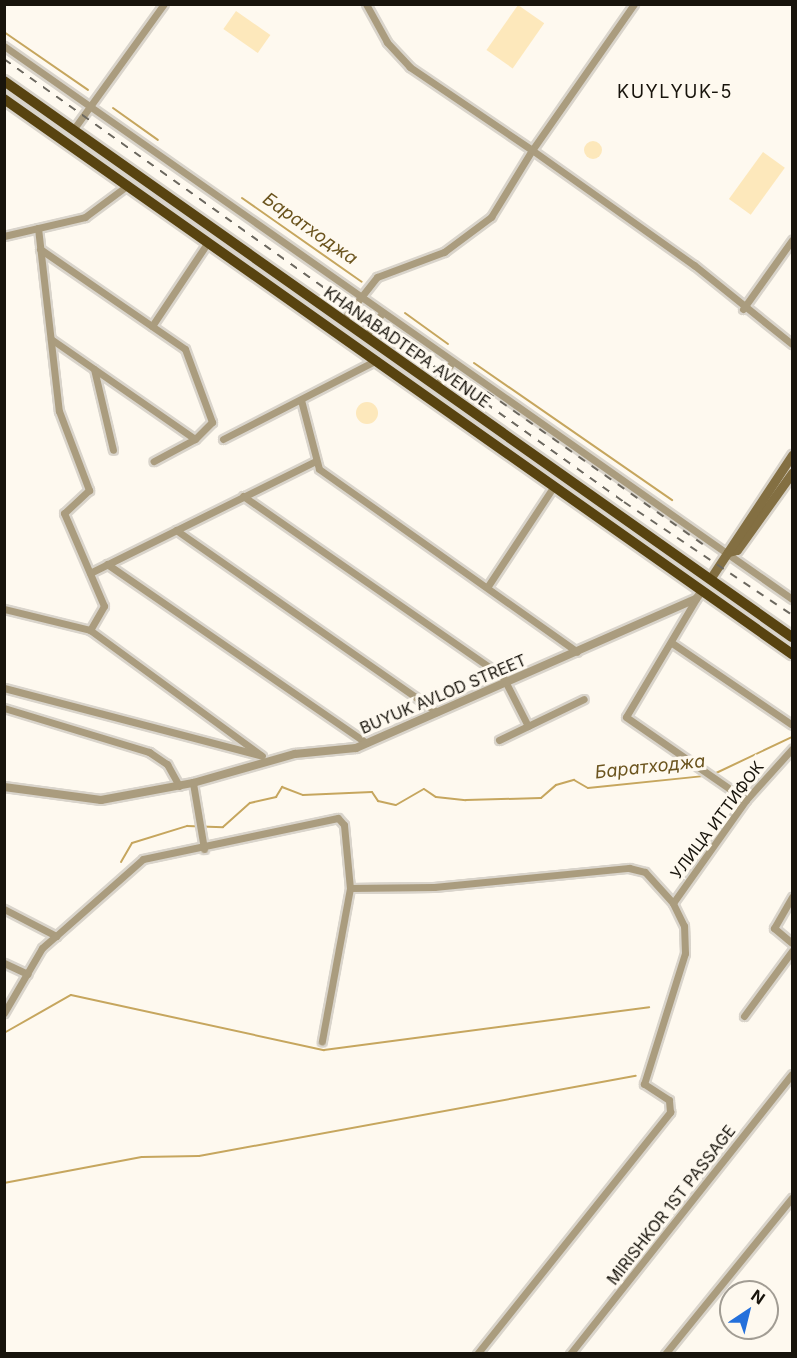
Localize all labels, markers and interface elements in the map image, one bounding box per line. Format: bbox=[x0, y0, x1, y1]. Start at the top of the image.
district label: KUYLYUK-5 bbox=[617, 81, 733, 103]
water label: Баратходжа bbox=[258, 188, 362, 270]
street label: KHANABADTEPA AVENUE bbox=[320, 282, 494, 412]
street label: BUYUK AVLOD STREET bbox=[357, 650, 529, 738]
water label: Баратходжа bbox=[594, 750, 706, 784]
street label: УЛИЦА ИТТИФОК bbox=[667, 757, 767, 883]
street label: MIRISHKOR 1ST PASSAGE bbox=[603, 1121, 739, 1289]
north arrow bbox=[719, 1280, 779, 1340]
text: N bbox=[747, 1285, 769, 1309]

